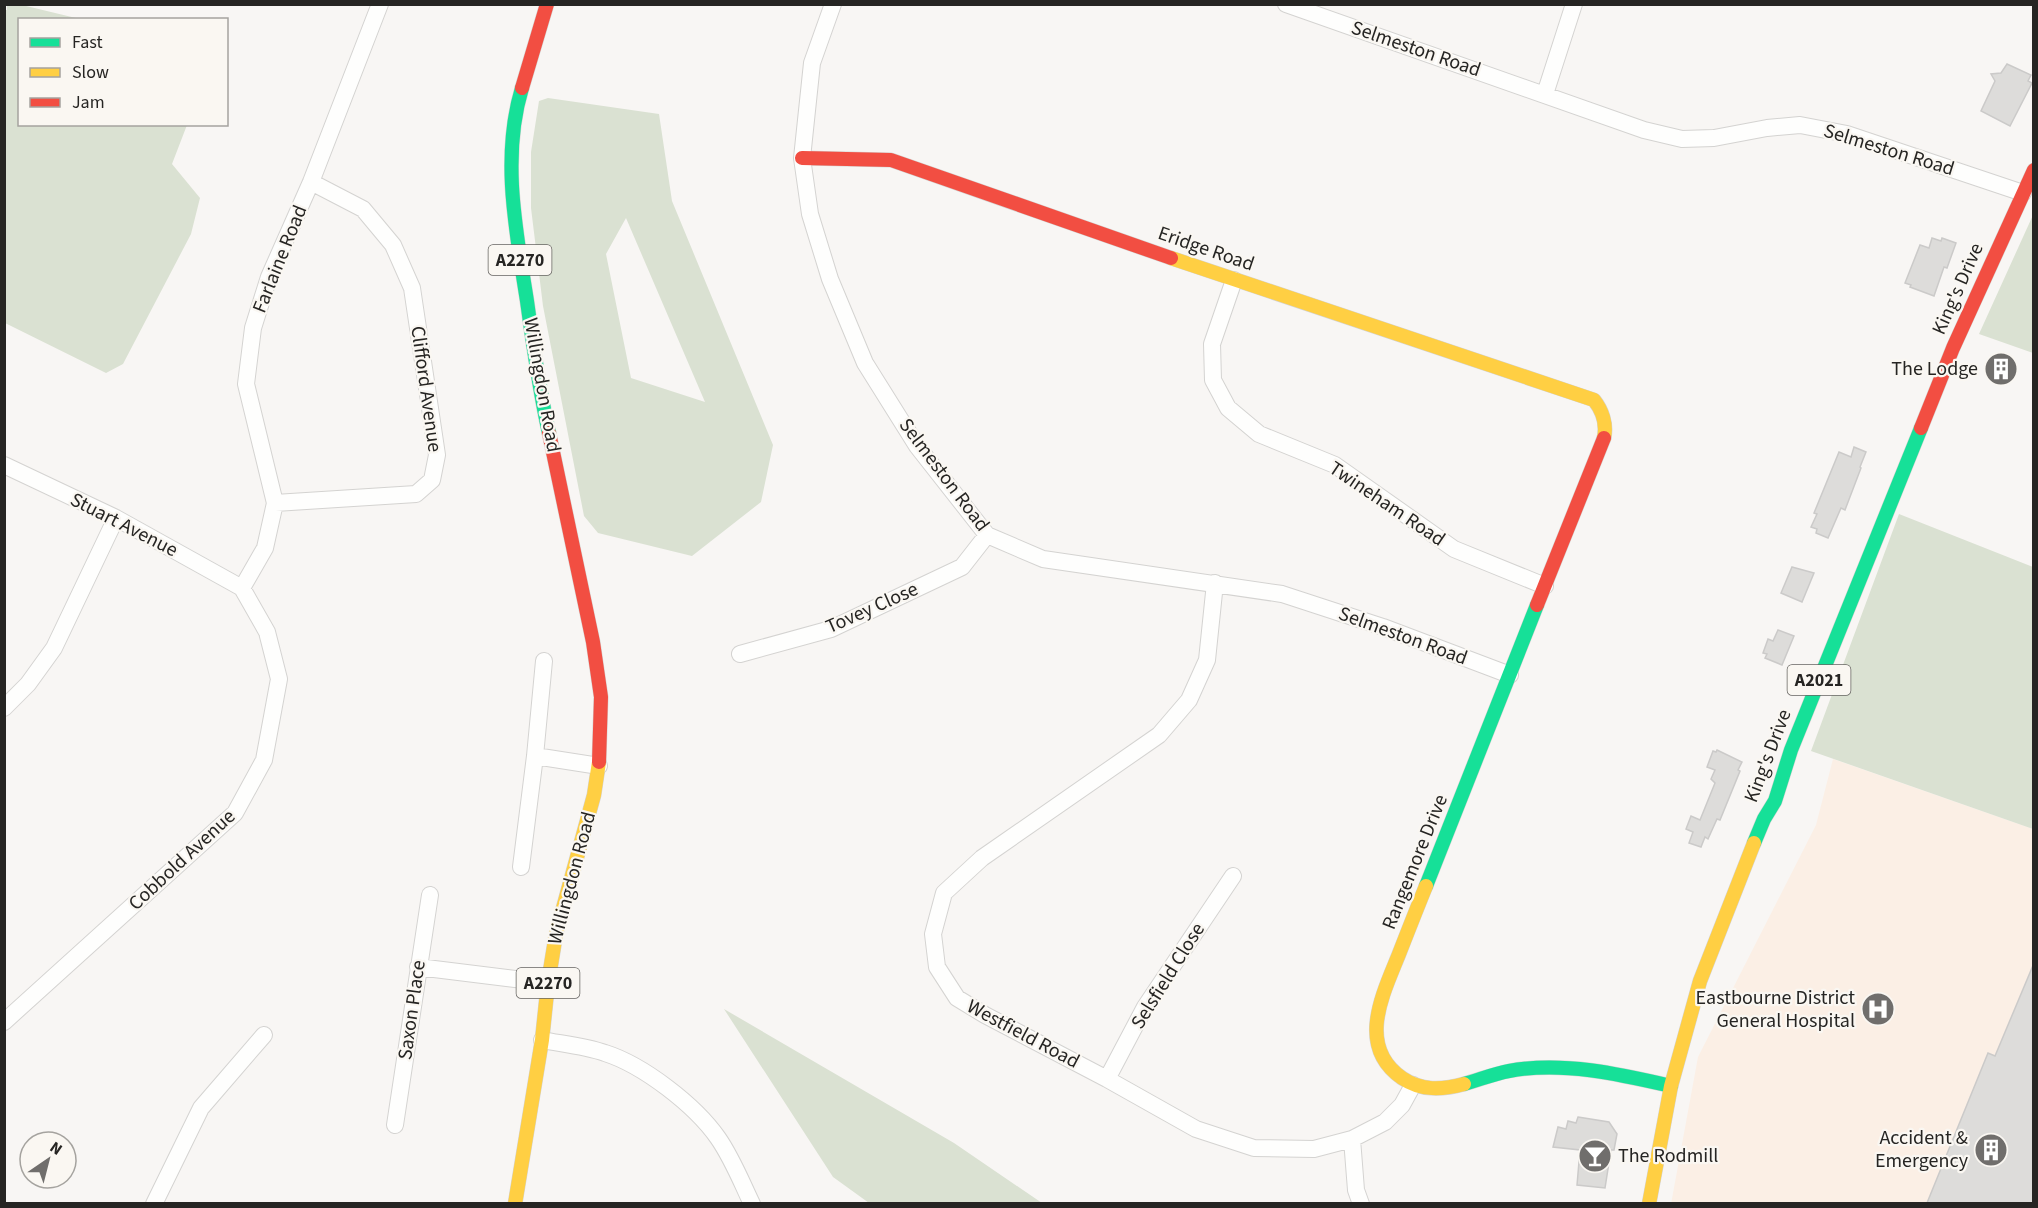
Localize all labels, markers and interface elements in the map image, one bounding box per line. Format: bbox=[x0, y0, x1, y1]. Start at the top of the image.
street label: Selmeston Road bbox=[1347, 14, 1485, 84]
legend bbox=[18, 18, 228, 126]
text: Fast bbox=[72, 30, 103, 55]
text: Slow bbox=[72, 60, 109, 85]
text: Jam bbox=[72, 90, 105, 115]
street label: Selmeston Road bbox=[1820, 117, 1958, 183]
street label: Farlaine Road bbox=[246, 201, 314, 317]
street label: Eridge Road bbox=[1154, 219, 1258, 279]
street label: King's Drive bbox=[1925, 239, 1991, 339]
road number: A2270 bbox=[488, 245, 552, 275]
street label: Willingdon Road bbox=[516, 315, 568, 455]
street label: Clifford Avenue bbox=[403, 324, 449, 454]
building icon: The Lodge bbox=[1983, 351, 2019, 387]
place label: The Lodge bbox=[1891, 355, 1978, 383]
street label: Selmeston Road bbox=[892, 413, 996, 537]
street label: Twineham Road bbox=[1323, 455, 1451, 553]
street label: Stuart Avenue bbox=[65, 486, 183, 564]
street label: Tovey Close bbox=[821, 575, 923, 641]
street label: Selmeston Road bbox=[1335, 600, 1471, 672]
road number: A2021 bbox=[1788, 665, 1850, 695]
street label: King's Drive bbox=[1737, 705, 1799, 807]
street label: Rangemore Drive bbox=[1375, 790, 1455, 934]
street label: Cobbold Avenue bbox=[122, 803, 242, 917]
street label: Willingdon Road bbox=[541, 809, 603, 947]
street label: Selsfield Close bbox=[1124, 917, 1212, 1035]
street label: Saxon Place bbox=[391, 958, 433, 1062]
road number: A2270 bbox=[516, 968, 580, 998]
place label: Eastbourne District General Hospital bbox=[1696, 984, 1855, 1035]
hospital icon: Eastbourne District General Hospital bbox=[1860, 991, 1896, 1027]
street label: Westfield Road bbox=[962, 993, 1084, 1075]
place label: Accident & Emergency bbox=[1875, 1124, 1969, 1175]
north arrow bbox=[18, 1130, 78, 1190]
building icon: Accident & Emergency bbox=[1973, 1132, 2009, 1168]
text: N bbox=[45, 1136, 67, 1161]
bar icon: The Rodmill bbox=[1577, 1138, 1613, 1174]
place label: The Rodmill bbox=[1618, 1142, 1718, 1170]

